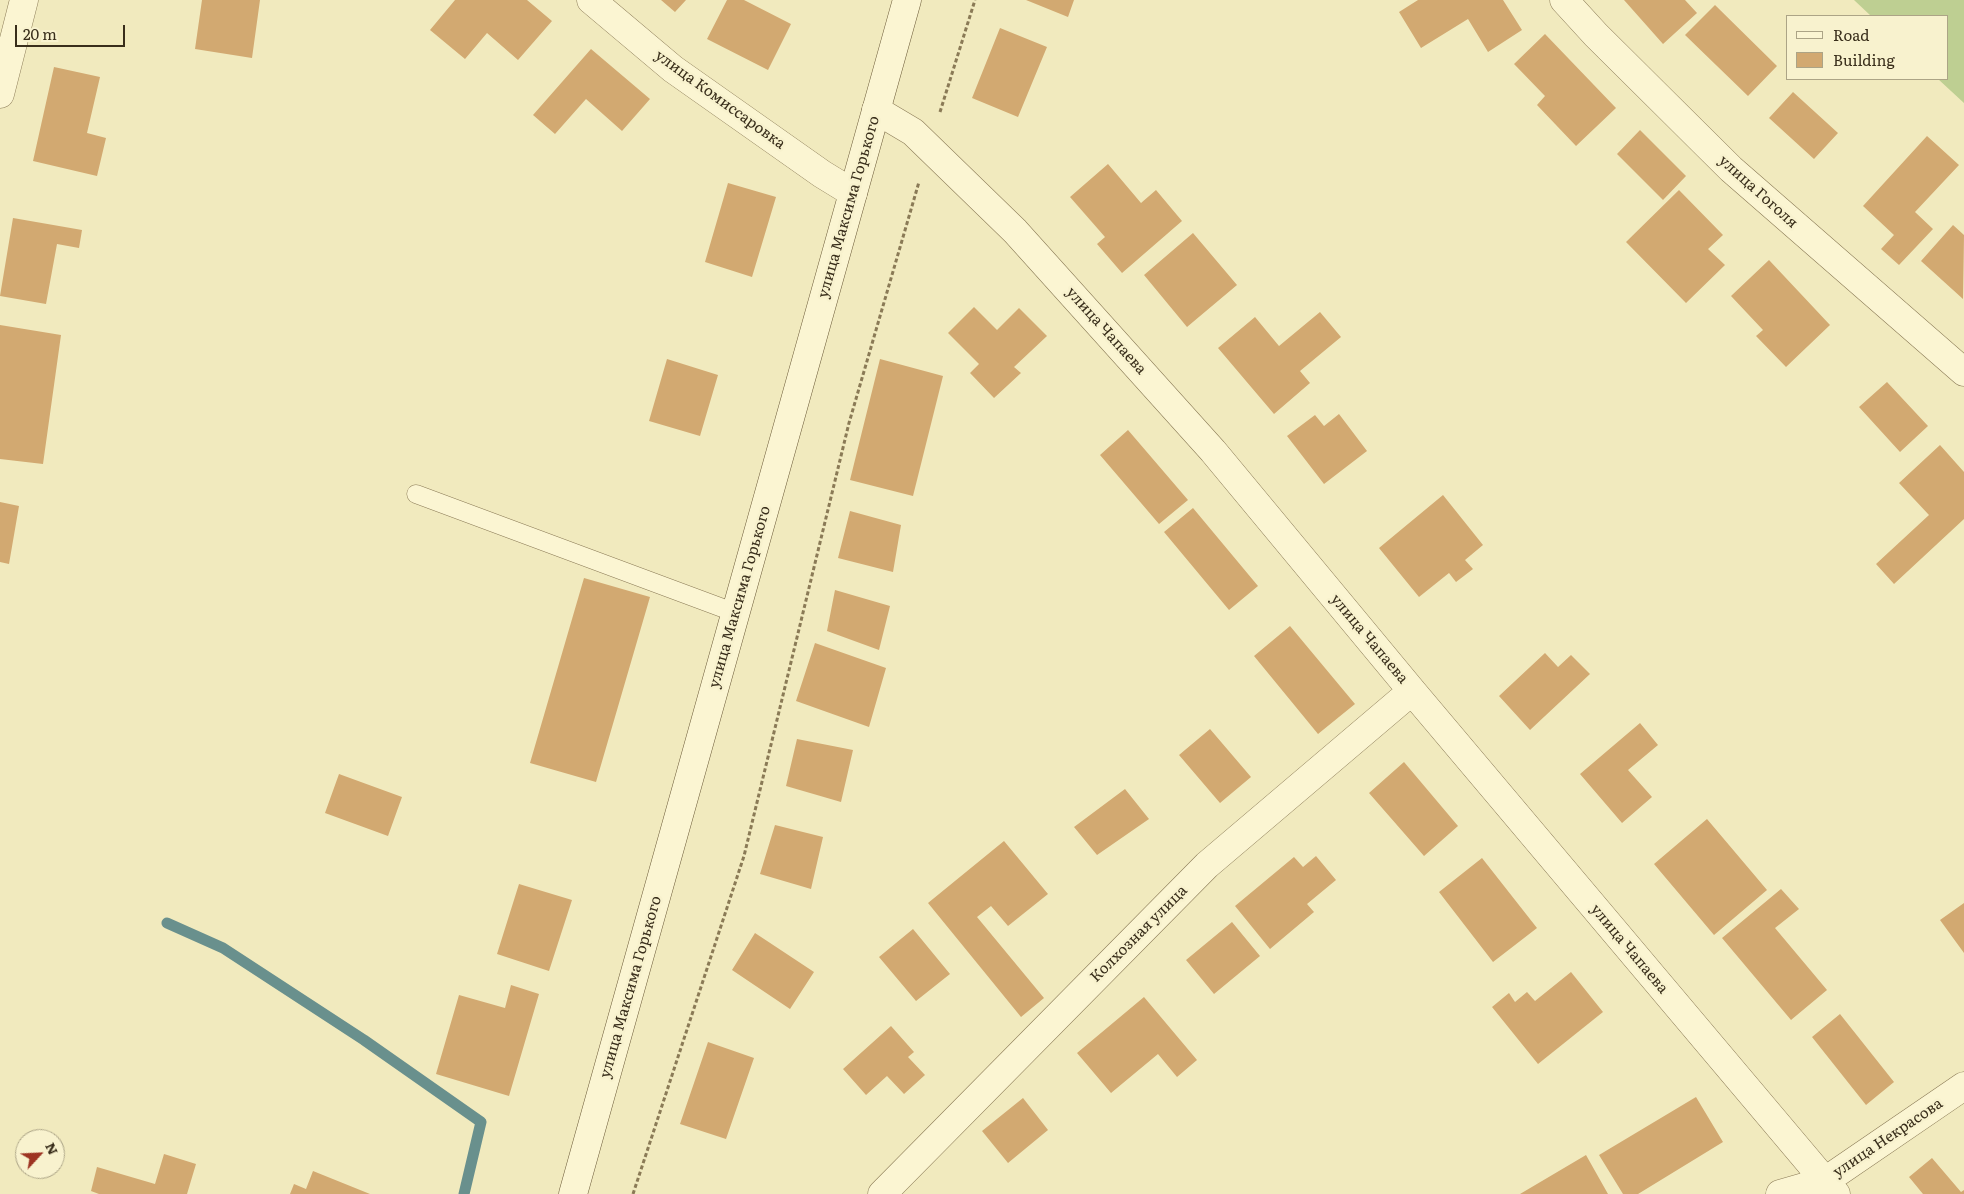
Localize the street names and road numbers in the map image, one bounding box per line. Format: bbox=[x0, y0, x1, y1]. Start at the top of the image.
street label: улица Комиссаровка bbox=[651, 47, 789, 153]
street label: улица Максима Горького bbox=[814, 114, 884, 300]
street label: улица Гоголя bbox=[1715, 152, 1801, 232]
street label: улица Чапаева bbox=[1062, 284, 1150, 378]
street label: улица Максима Горького bbox=[705, 504, 775, 690]
street label: улица Чапаева bbox=[1326, 591, 1412, 687]
street label: Колхозная улица bbox=[1087, 882, 1191, 986]
street label: улица Максима Горького bbox=[596, 894, 666, 1080]
street label: улица Чапаева bbox=[1586, 901, 1672, 997]
street label: улица Некрасова bbox=[1830, 1095, 1946, 1181]

